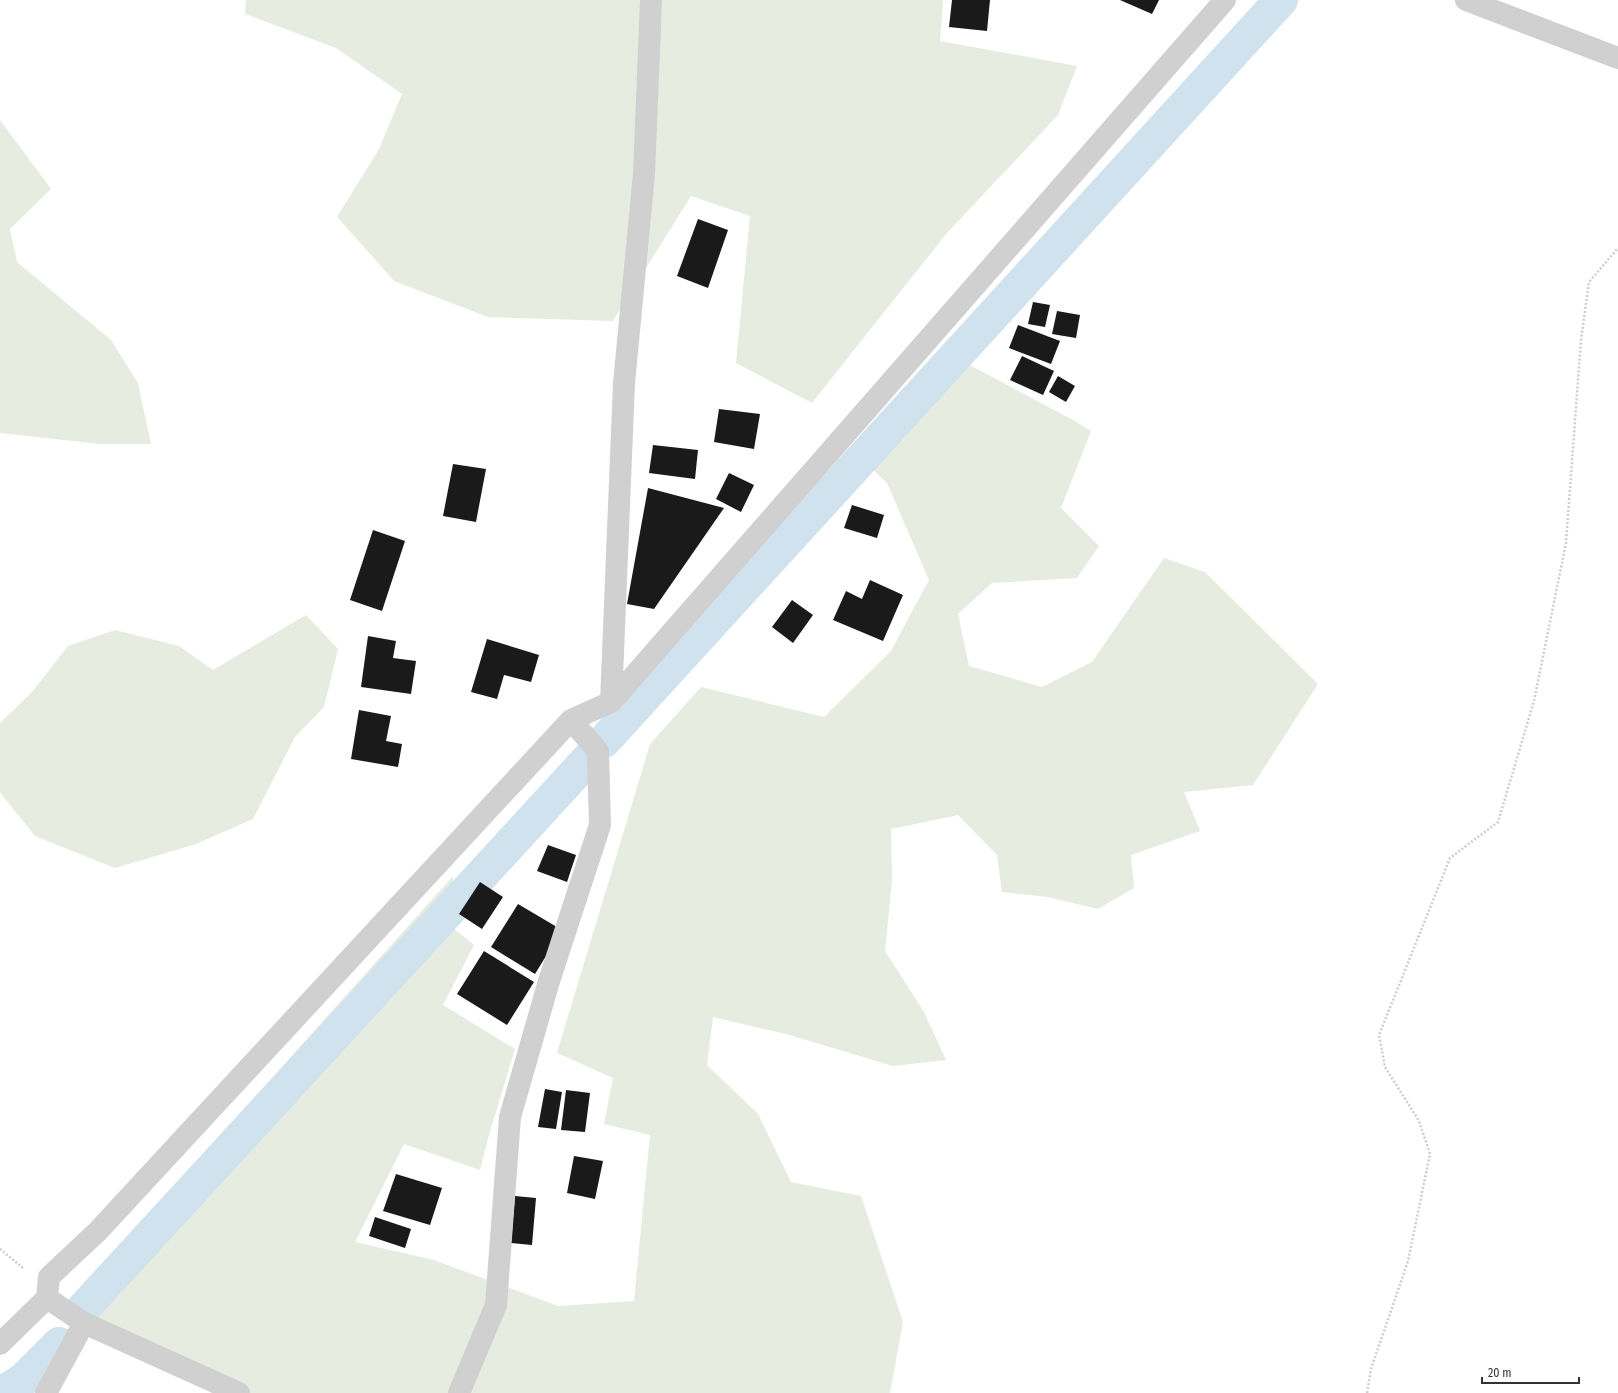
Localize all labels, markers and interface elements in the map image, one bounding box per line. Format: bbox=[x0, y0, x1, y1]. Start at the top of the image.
scale bar bbox=[1482, 1359, 1579, 1385]
text: 20 m bbox=[1488, 1366, 1512, 1380]

